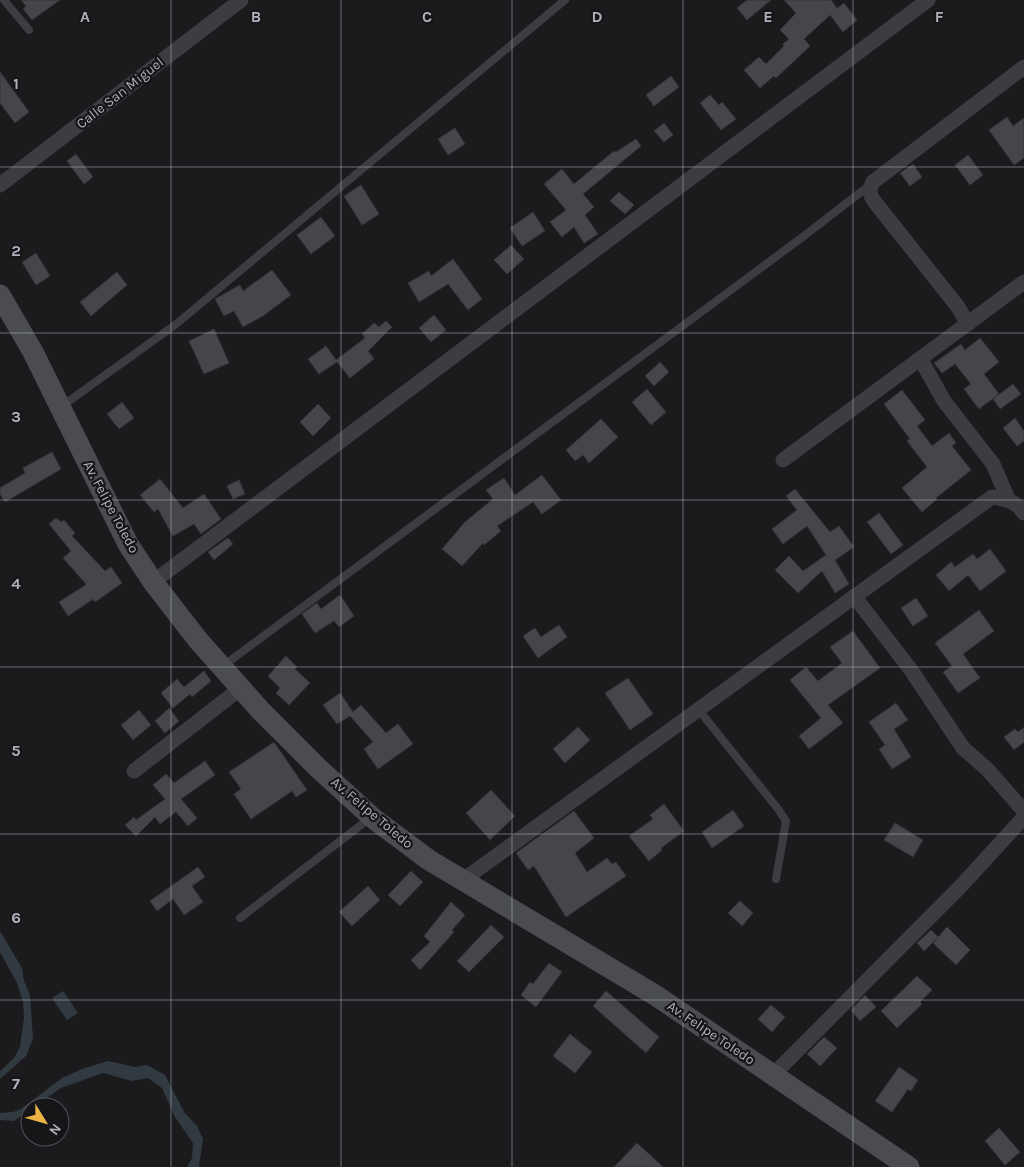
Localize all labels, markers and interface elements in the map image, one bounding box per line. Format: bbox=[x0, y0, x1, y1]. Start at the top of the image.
text: A bbox=[80, 7, 90, 26]
text: B bbox=[251, 7, 261, 26]
text: C bbox=[422, 7, 432, 26]
text: D bbox=[592, 7, 603, 26]
text: E bbox=[763, 7, 773, 26]
text: F bbox=[935, 7, 944, 26]
street label: Calle San Miguel bbox=[73, 54, 167, 132]
text: 1 bbox=[13, 74, 19, 93]
text: 2 bbox=[11, 241, 21, 260]
text: 3 bbox=[11, 407, 21, 426]
street label: Av. Felipe Toledo bbox=[80, 458, 142, 556]
text: 4 bbox=[11, 574, 21, 593]
text: 5 bbox=[11, 741, 21, 760]
street label: Av. Felipe Toledo bbox=[327, 774, 417, 852]
text: 6 bbox=[11, 908, 21, 927]
street label: Av. Felipe Toledo bbox=[664, 997, 758, 1069]
text: 7 bbox=[12, 1074, 20, 1093]
north arrow bbox=[20, 1097, 70, 1147]
text: N bbox=[45, 1120, 65, 1139]

